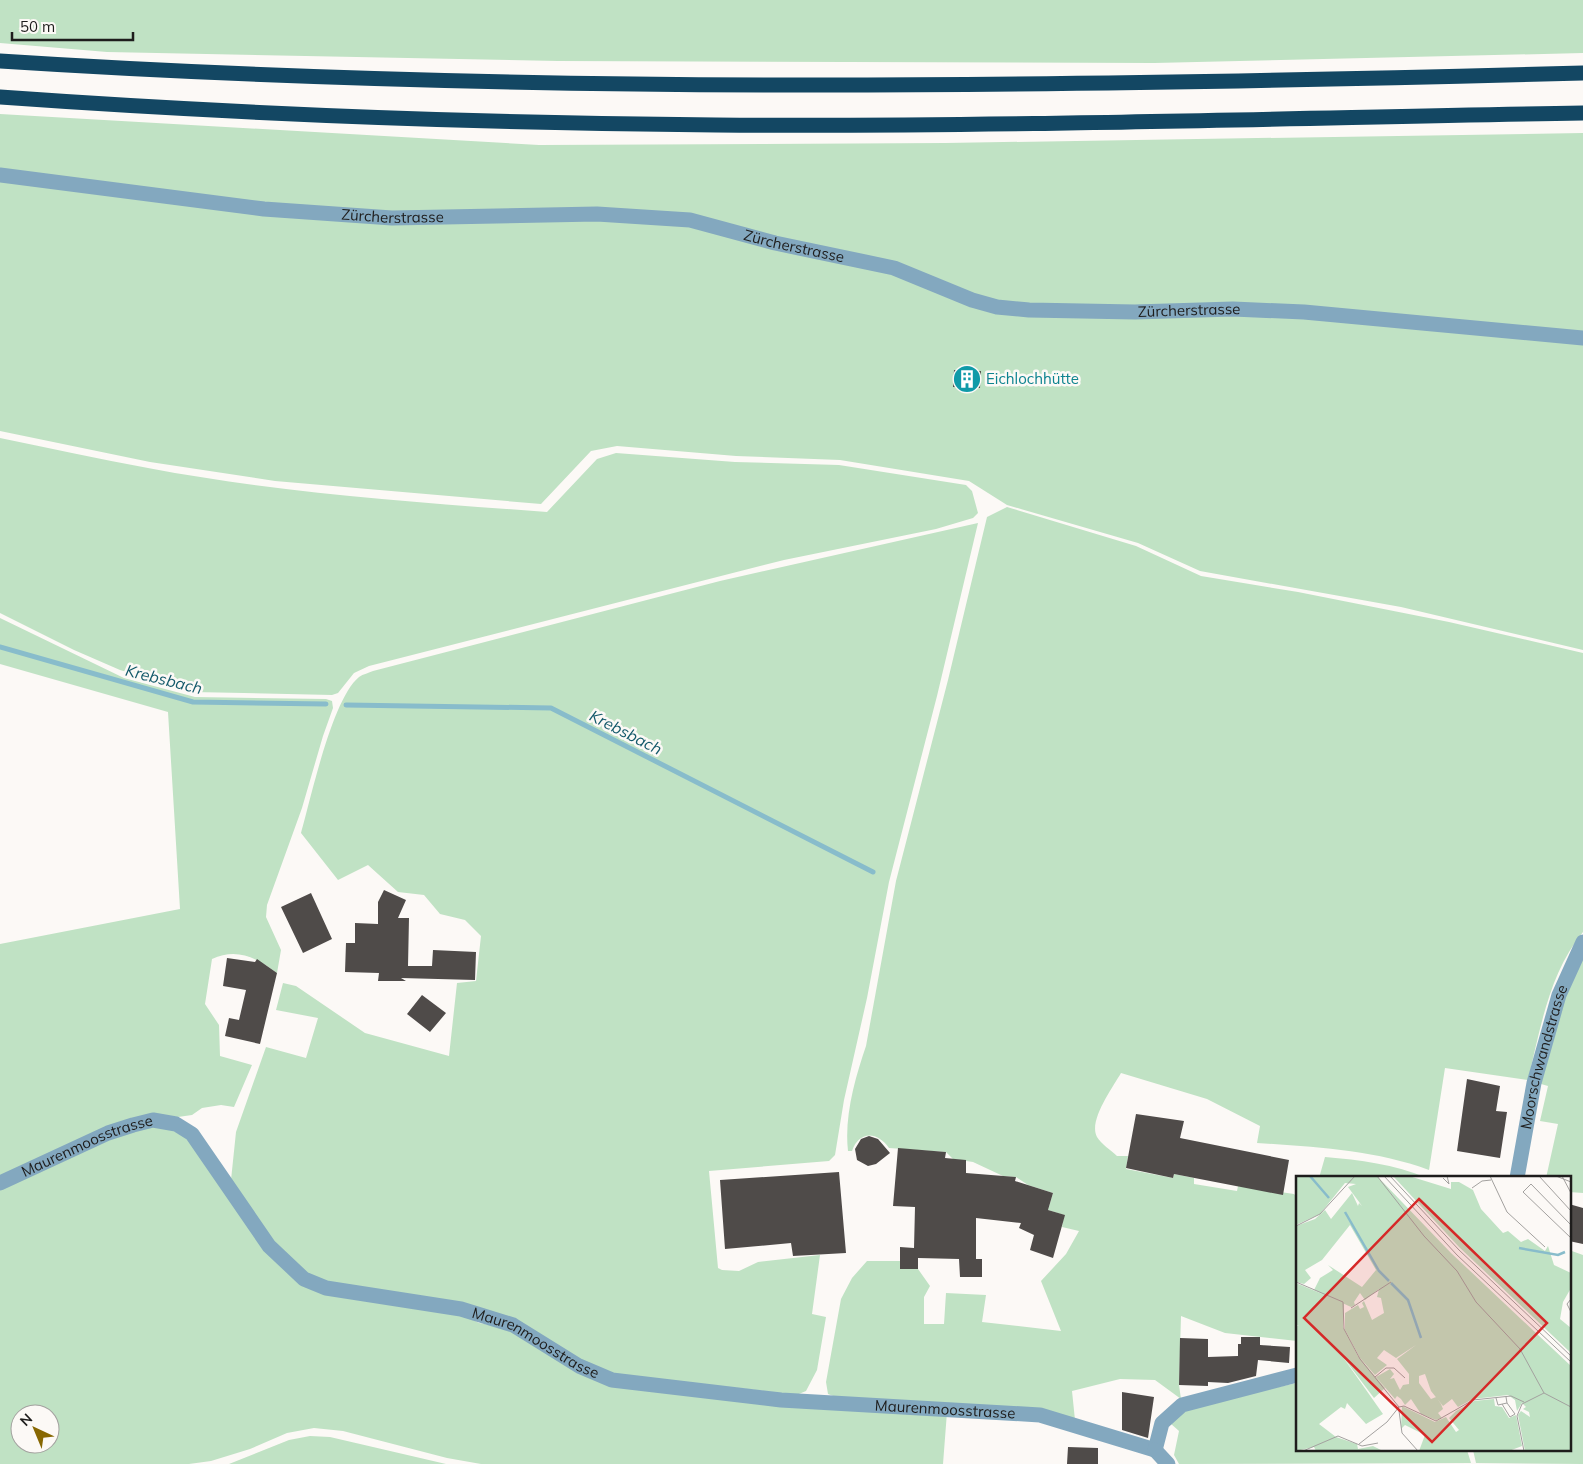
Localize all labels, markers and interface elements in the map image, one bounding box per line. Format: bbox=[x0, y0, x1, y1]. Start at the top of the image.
scale bar bbox=[12, 10, 134, 42]
text: 50 m bbox=[20, 17, 55, 36]
street label: Zürcherstrasse bbox=[341, 204, 444, 227]
street label: Zürcherstrasse bbox=[742, 225, 846, 266]
street label: Zürcherstrasse bbox=[1138, 299, 1241, 321]
building icon: Eichlochhütte bbox=[952, 364, 982, 394]
place label: Eichlochhütte bbox=[986, 369, 1079, 388]
water label: Krebsbach bbox=[123, 660, 205, 698]
water label: Krebsbach bbox=[586, 705, 666, 759]
street label: Moorschwandstrasse bbox=[1516, 981, 1572, 1131]
street label: Maurenmoosstrasse bbox=[18, 1110, 155, 1181]
inset map bbox=[1296, 1176, 1570, 1452]
street label: Maurenmoosstrasse bbox=[470, 1303, 602, 1382]
street label: Maurenmoosstrasse bbox=[874, 1395, 1016, 1423]
north arrow bbox=[10, 1404, 60, 1454]
text: N bbox=[16, 1410, 36, 1430]

